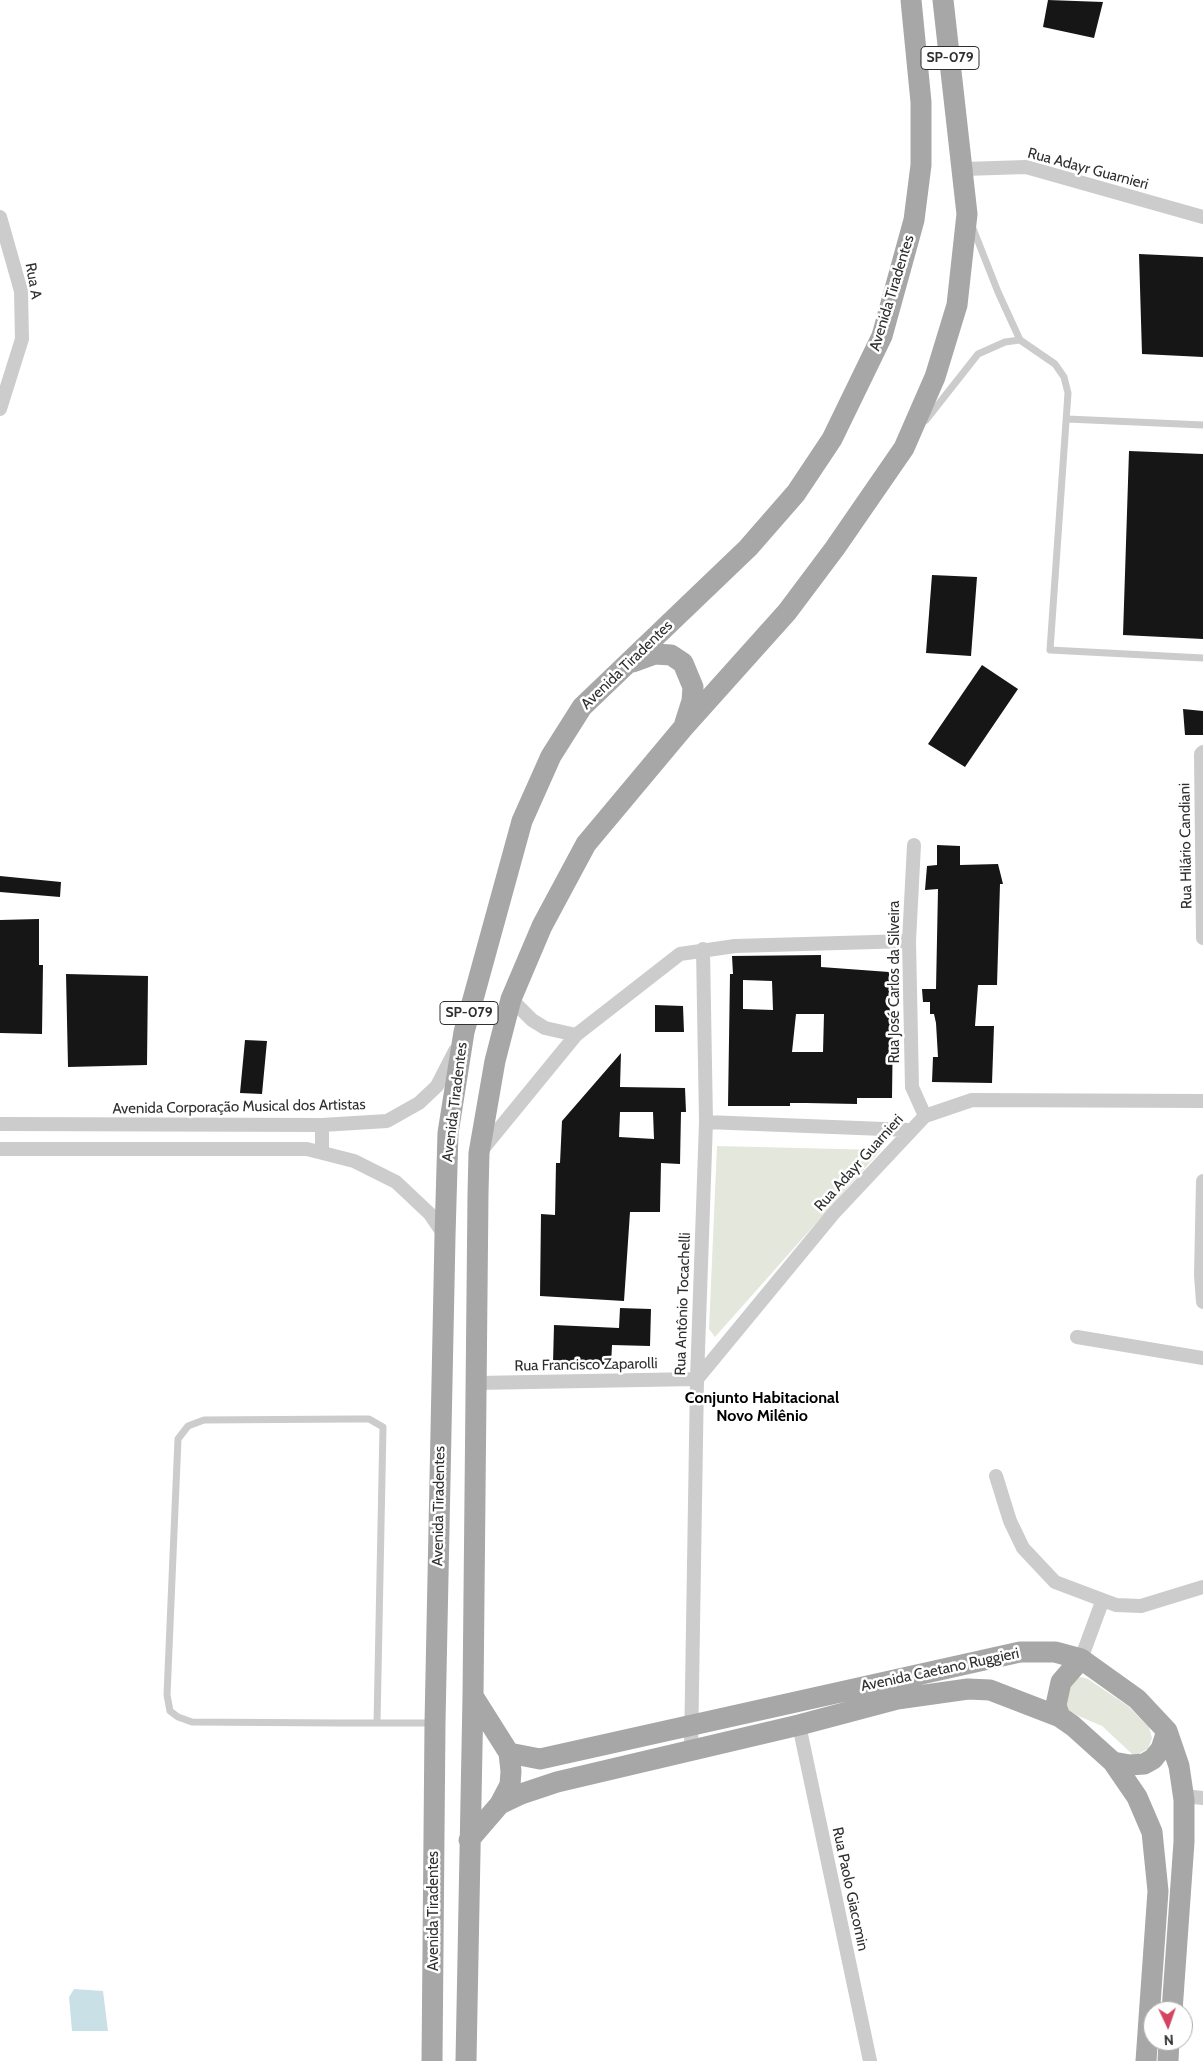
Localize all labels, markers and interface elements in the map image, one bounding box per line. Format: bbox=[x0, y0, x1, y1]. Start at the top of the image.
road number: SP-079 bbox=[921, 46, 979, 70]
street label: Rua Adayr Guarnieri bbox=[1026, 144, 1150, 194]
street label: Avenida Tiradentes bbox=[866, 233, 918, 353]
street label: Rua A bbox=[21, 261, 45, 301]
street label: Avenida Tiradentes bbox=[578, 617, 676, 713]
street label: Rua Hilário Candiani bbox=[1176, 783, 1196, 909]
street label: Rua José Carlos da Silveira bbox=[886, 900, 904, 1064]
road number: SP-079 bbox=[440, 1001, 498, 1024]
street label: Avenida Tiradentes bbox=[439, 1041, 471, 1163]
street label: Avenida Corporação Musical dos Artistas bbox=[112, 1096, 366, 1118]
street label: Rua Adayr Guarnieri bbox=[811, 1111, 907, 1215]
street label: Rua Antônio Tocachelli bbox=[672, 1232, 694, 1376]
street label: Rua Francisco Zaparolli bbox=[514, 1355, 658, 1375]
district label: Conjunto Habitacional Novo Milênio bbox=[685, 1388, 839, 1426]
street label: Avenida Tiradentes bbox=[429, 1446, 449, 1566]
street label: Avenida Caetano Ruggieri bbox=[859, 1644, 1021, 1696]
street label: Rua Paolo Giacomin bbox=[828, 1825, 872, 1953]
street label: Avenida Tiradentes bbox=[425, 1851, 443, 1971]
north arrow bbox=[1143, 2001, 1193, 2051]
text: N bbox=[1163, 2031, 1174, 2049]

